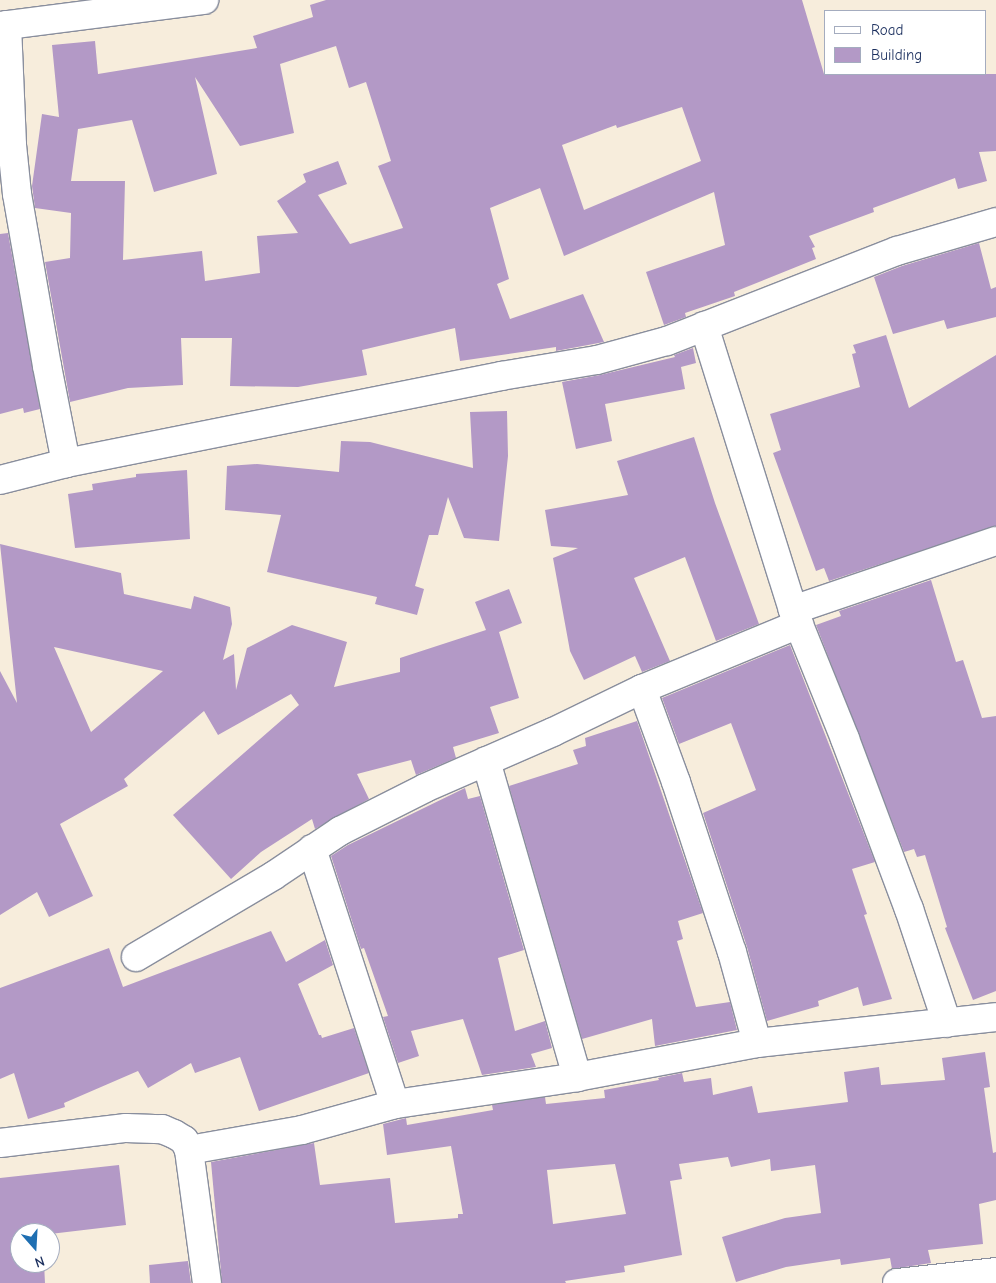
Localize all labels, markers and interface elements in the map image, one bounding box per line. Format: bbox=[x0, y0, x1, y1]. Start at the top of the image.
legend bbox=[824, 10, 986, 75]
text: Road bbox=[871, 21, 903, 39]
text: Building bbox=[871, 46, 922, 64]
north arrow bbox=[10, 1223, 60, 1273]
text: N bbox=[33, 1252, 47, 1271]

